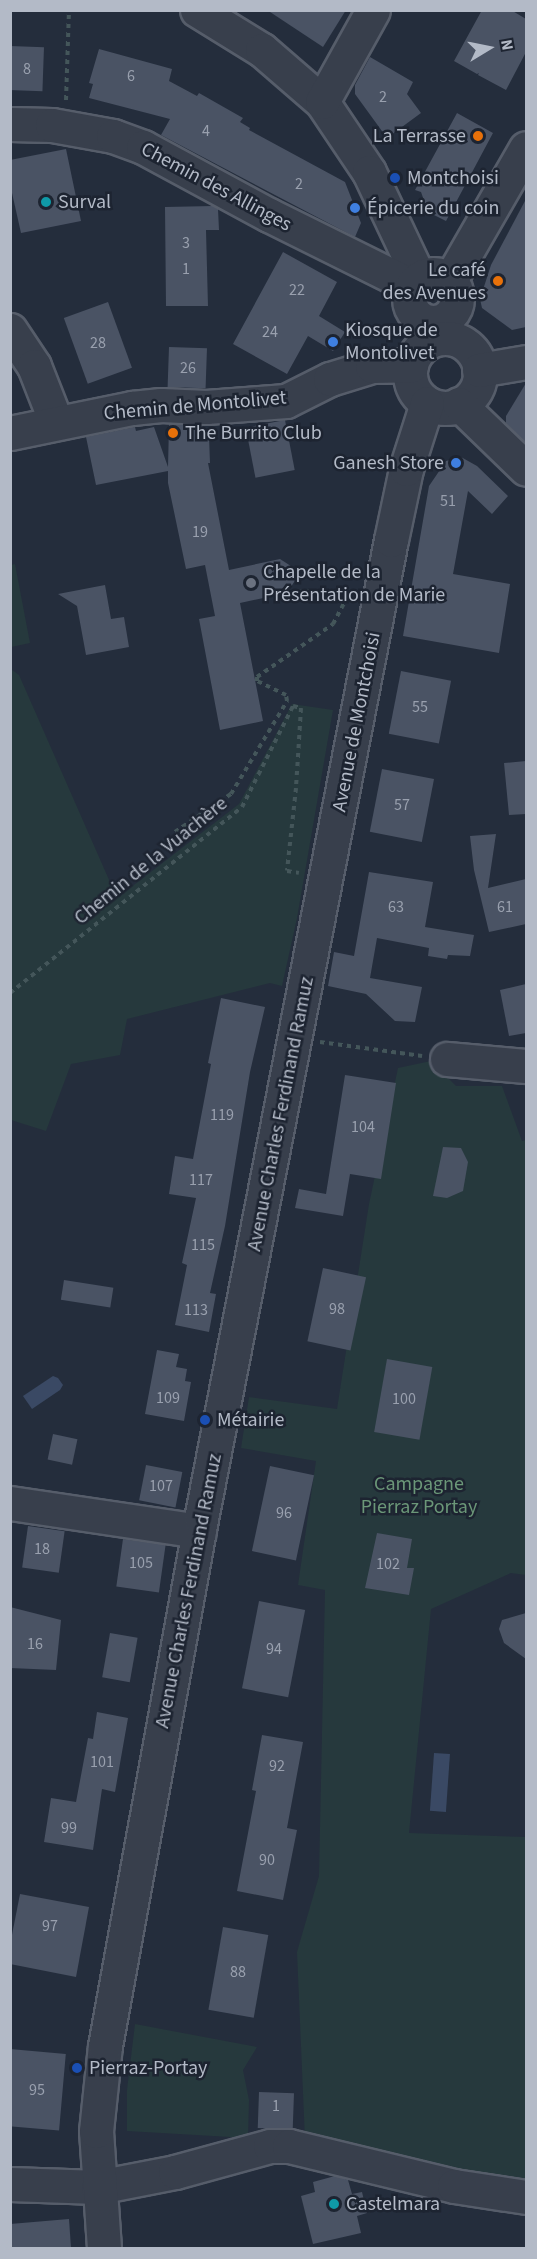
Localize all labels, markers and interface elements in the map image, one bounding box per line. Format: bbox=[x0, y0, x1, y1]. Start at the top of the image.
north arrow bbox=[459, 18, 519, 78]
text: N bbox=[495, 38, 518, 52]
house number: 8 bbox=[23, 59, 31, 79]
house number: 6 bbox=[127, 66, 135, 86]
house number: 2 bbox=[379, 87, 387, 107]
house number: 4 bbox=[202, 121, 210, 141]
place label: La Terrasse bbox=[373, 124, 466, 148]
marker: La Terrasse bbox=[471, 129, 485, 143]
street label: Chemin des Allinges bbox=[137, 137, 295, 237]
place label: Montchoisi bbox=[407, 166, 499, 190]
marker: Montchoisi bbox=[388, 171, 402, 185]
house number: 2 bbox=[295, 174, 303, 194]
place label: Surval bbox=[58, 190, 111, 214]
marker: Surval bbox=[39, 195, 53, 209]
place label: Épicerie du coin bbox=[367, 196, 499, 220]
marker: Épicerie du coin bbox=[348, 201, 362, 215]
house number: 3 bbox=[182, 233, 190, 253]
place label: Le café des Avenues bbox=[383, 258, 486, 305]
house number: 1 bbox=[182, 259, 190, 279]
marker: Le café des Avenues bbox=[491, 274, 505, 288]
house number: 22 bbox=[289, 280, 305, 300]
place label: Kiosque de Montolivet bbox=[345, 318, 438, 365]
house number: 24 bbox=[262, 322, 278, 342]
house number: 28 bbox=[90, 333, 106, 353]
marker: Kiosque de Montolivet bbox=[326, 335, 340, 349]
house number: 26 bbox=[180, 358, 196, 378]
street label: Chemin de Montolivet bbox=[103, 386, 287, 426]
place label: The Burrito Club bbox=[185, 421, 322, 445]
marker: The Burrito Club bbox=[166, 426, 180, 440]
place label: Ganesh Store bbox=[333, 451, 444, 475]
marker: Ganesh Store bbox=[449, 456, 463, 470]
house number: 51 bbox=[440, 491, 456, 511]
house number: 19 bbox=[192, 522, 208, 542]
place label: Chapelle de la Présentation de Marie bbox=[263, 560, 445, 607]
marker: Chapelle de la Présentation de Marie bbox=[244, 576, 258, 590]
street label: Avenue de Montchoisi bbox=[328, 630, 386, 814]
house number: 55 bbox=[412, 697, 428, 717]
street label: Chemin de la Vuachère bbox=[70, 792, 232, 930]
house number: 57 bbox=[394, 795, 410, 815]
house number: 63 bbox=[388, 897, 404, 917]
house number: 61 bbox=[497, 897, 513, 917]
street label: Avenue Charles Ferdinand Ramuz bbox=[243, 975, 319, 1253]
house number: 119 bbox=[210, 1105, 234, 1125]
house number: 104 bbox=[351, 1117, 375, 1137]
house number: 117 bbox=[189, 1170, 213, 1190]
house number: 115 bbox=[191, 1235, 215, 1255]
house number: 98 bbox=[329, 1299, 345, 1319]
house number: 113 bbox=[184, 1300, 208, 1320]
house number: 109 bbox=[156, 1388, 180, 1408]
house number: 100 bbox=[392, 1389, 416, 1409]
place label: Métairie bbox=[217, 1408, 284, 1432]
marker: Métairie bbox=[198, 1413, 212, 1427]
street label: Avenue Charles Ferdinand Ramuz bbox=[151, 1452, 227, 1730]
park label: Campagne Pierraz Portay bbox=[361, 1473, 477, 1520]
house number: 107 bbox=[149, 1476, 173, 1496]
house number: 96 bbox=[276, 1503, 292, 1523]
house number: 18 bbox=[34, 1539, 50, 1559]
house number: 105 bbox=[129, 1553, 153, 1573]
house number: 102 bbox=[376, 1554, 400, 1574]
house number: 16 bbox=[27, 1634, 43, 1654]
house number: 94 bbox=[266, 1639, 282, 1659]
house number: 101 bbox=[90, 1752, 114, 1772]
house number: 92 bbox=[269, 1756, 285, 1776]
house number: 99 bbox=[61, 1818, 77, 1838]
house number: 90 bbox=[259, 1850, 275, 1870]
house number: 97 bbox=[42, 1916, 58, 1936]
house number: 88 bbox=[230, 1962, 246, 1982]
place label: Pierraz-Portay bbox=[89, 2056, 207, 2080]
marker: Pierraz-Portay bbox=[70, 2061, 84, 2075]
house number: 95 bbox=[29, 2080, 45, 2100]
house number: 1 bbox=[272, 2096, 280, 2116]
place label: Castelmara bbox=[346, 2192, 440, 2216]
marker: Castelmara bbox=[327, 2197, 341, 2211]

